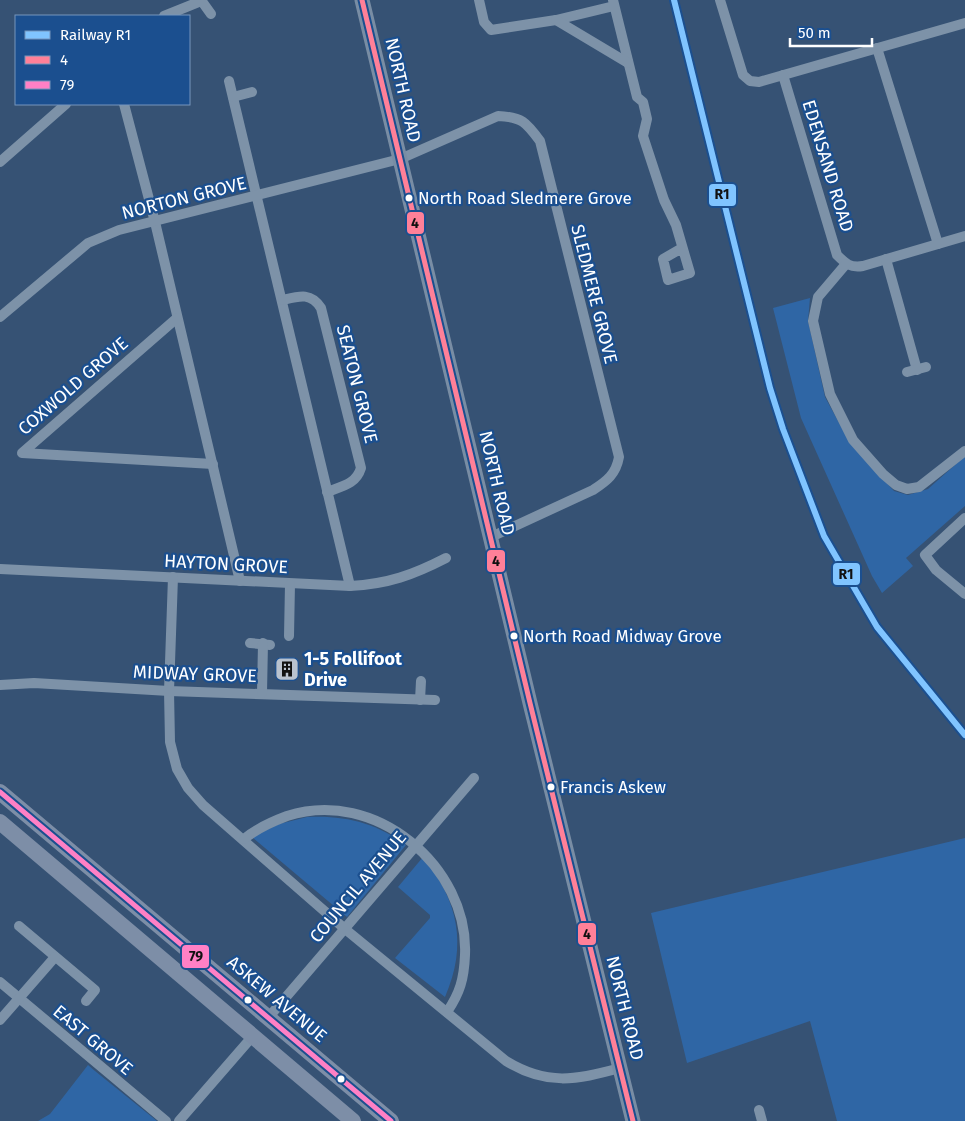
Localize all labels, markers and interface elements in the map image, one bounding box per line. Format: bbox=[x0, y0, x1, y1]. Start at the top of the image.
legend bbox=[15, 15, 190, 105]
scale bar bbox=[790, 15, 872, 47]
text: 50 m bbox=[798, 24, 831, 42]
text: Railway R1 bbox=[60, 26, 131, 44]
street label: NORTH ROAD bbox=[380, 36, 426, 144]
text: 4 bbox=[60, 51, 68, 69]
text: 79 bbox=[60, 76, 74, 94]
street label: EDENSAND ROAD bbox=[797, 97, 859, 235]
street label: NORTON GROVE bbox=[119, 172, 249, 224]
line badge: R1 bbox=[708, 183, 737, 207]
text: R1 bbox=[715, 186, 729, 203]
place label: North Road Sledmere Grove bbox=[418, 188, 632, 209]
marker: North Road Sledmere Grove bbox=[404, 193, 414, 203]
line badge: 4 bbox=[406, 211, 425, 235]
text: 4 bbox=[411, 215, 419, 232]
street label: SLEDMERE GROVE bbox=[566, 222, 622, 366]
street label: SEATON GROVE bbox=[332, 323, 382, 445]
street label: COXWOLD GROVE bbox=[14, 332, 132, 440]
street label: NORTH ROAD bbox=[474, 429, 520, 537]
line badge: 4 bbox=[486, 549, 506, 573]
street label: HAYTON GROVE bbox=[164, 550, 288, 578]
text: 4 bbox=[492, 553, 500, 570]
line badge: R1 bbox=[832, 562, 861, 586]
text: R1 bbox=[839, 566, 853, 583]
place label: North Road Midway Grove bbox=[523, 626, 722, 647]
marker: North Road Midway Grove bbox=[509, 631, 519, 641]
place label: 1-5 Follifoot Drive bbox=[304, 648, 403, 691]
building icon: 1-5 Follifoot Drive bbox=[274, 656, 300, 682]
street label: MIDWAY GROVE bbox=[133, 661, 257, 687]
place label: Francis Askew bbox=[560, 777, 666, 798]
marker: Francis Askew bbox=[546, 782, 556, 792]
street label: COUNCIL AVENUE bbox=[305, 827, 411, 947]
line badge: 4 bbox=[577, 922, 597, 946]
text: 4 bbox=[583, 926, 591, 943]
line badge: 79 bbox=[181, 944, 210, 969]
text: 79 bbox=[189, 948, 203, 965]
street label: ASKEW AVENUE bbox=[223, 951, 331, 1047]
street label: NORTH ROAD bbox=[601, 954, 649, 1062]
unlabelled marker bbox=[243, 995, 253, 1005]
street label: EAST GROVE bbox=[49, 1000, 137, 1080]
unlabelled marker bbox=[336, 1074, 346, 1084]

